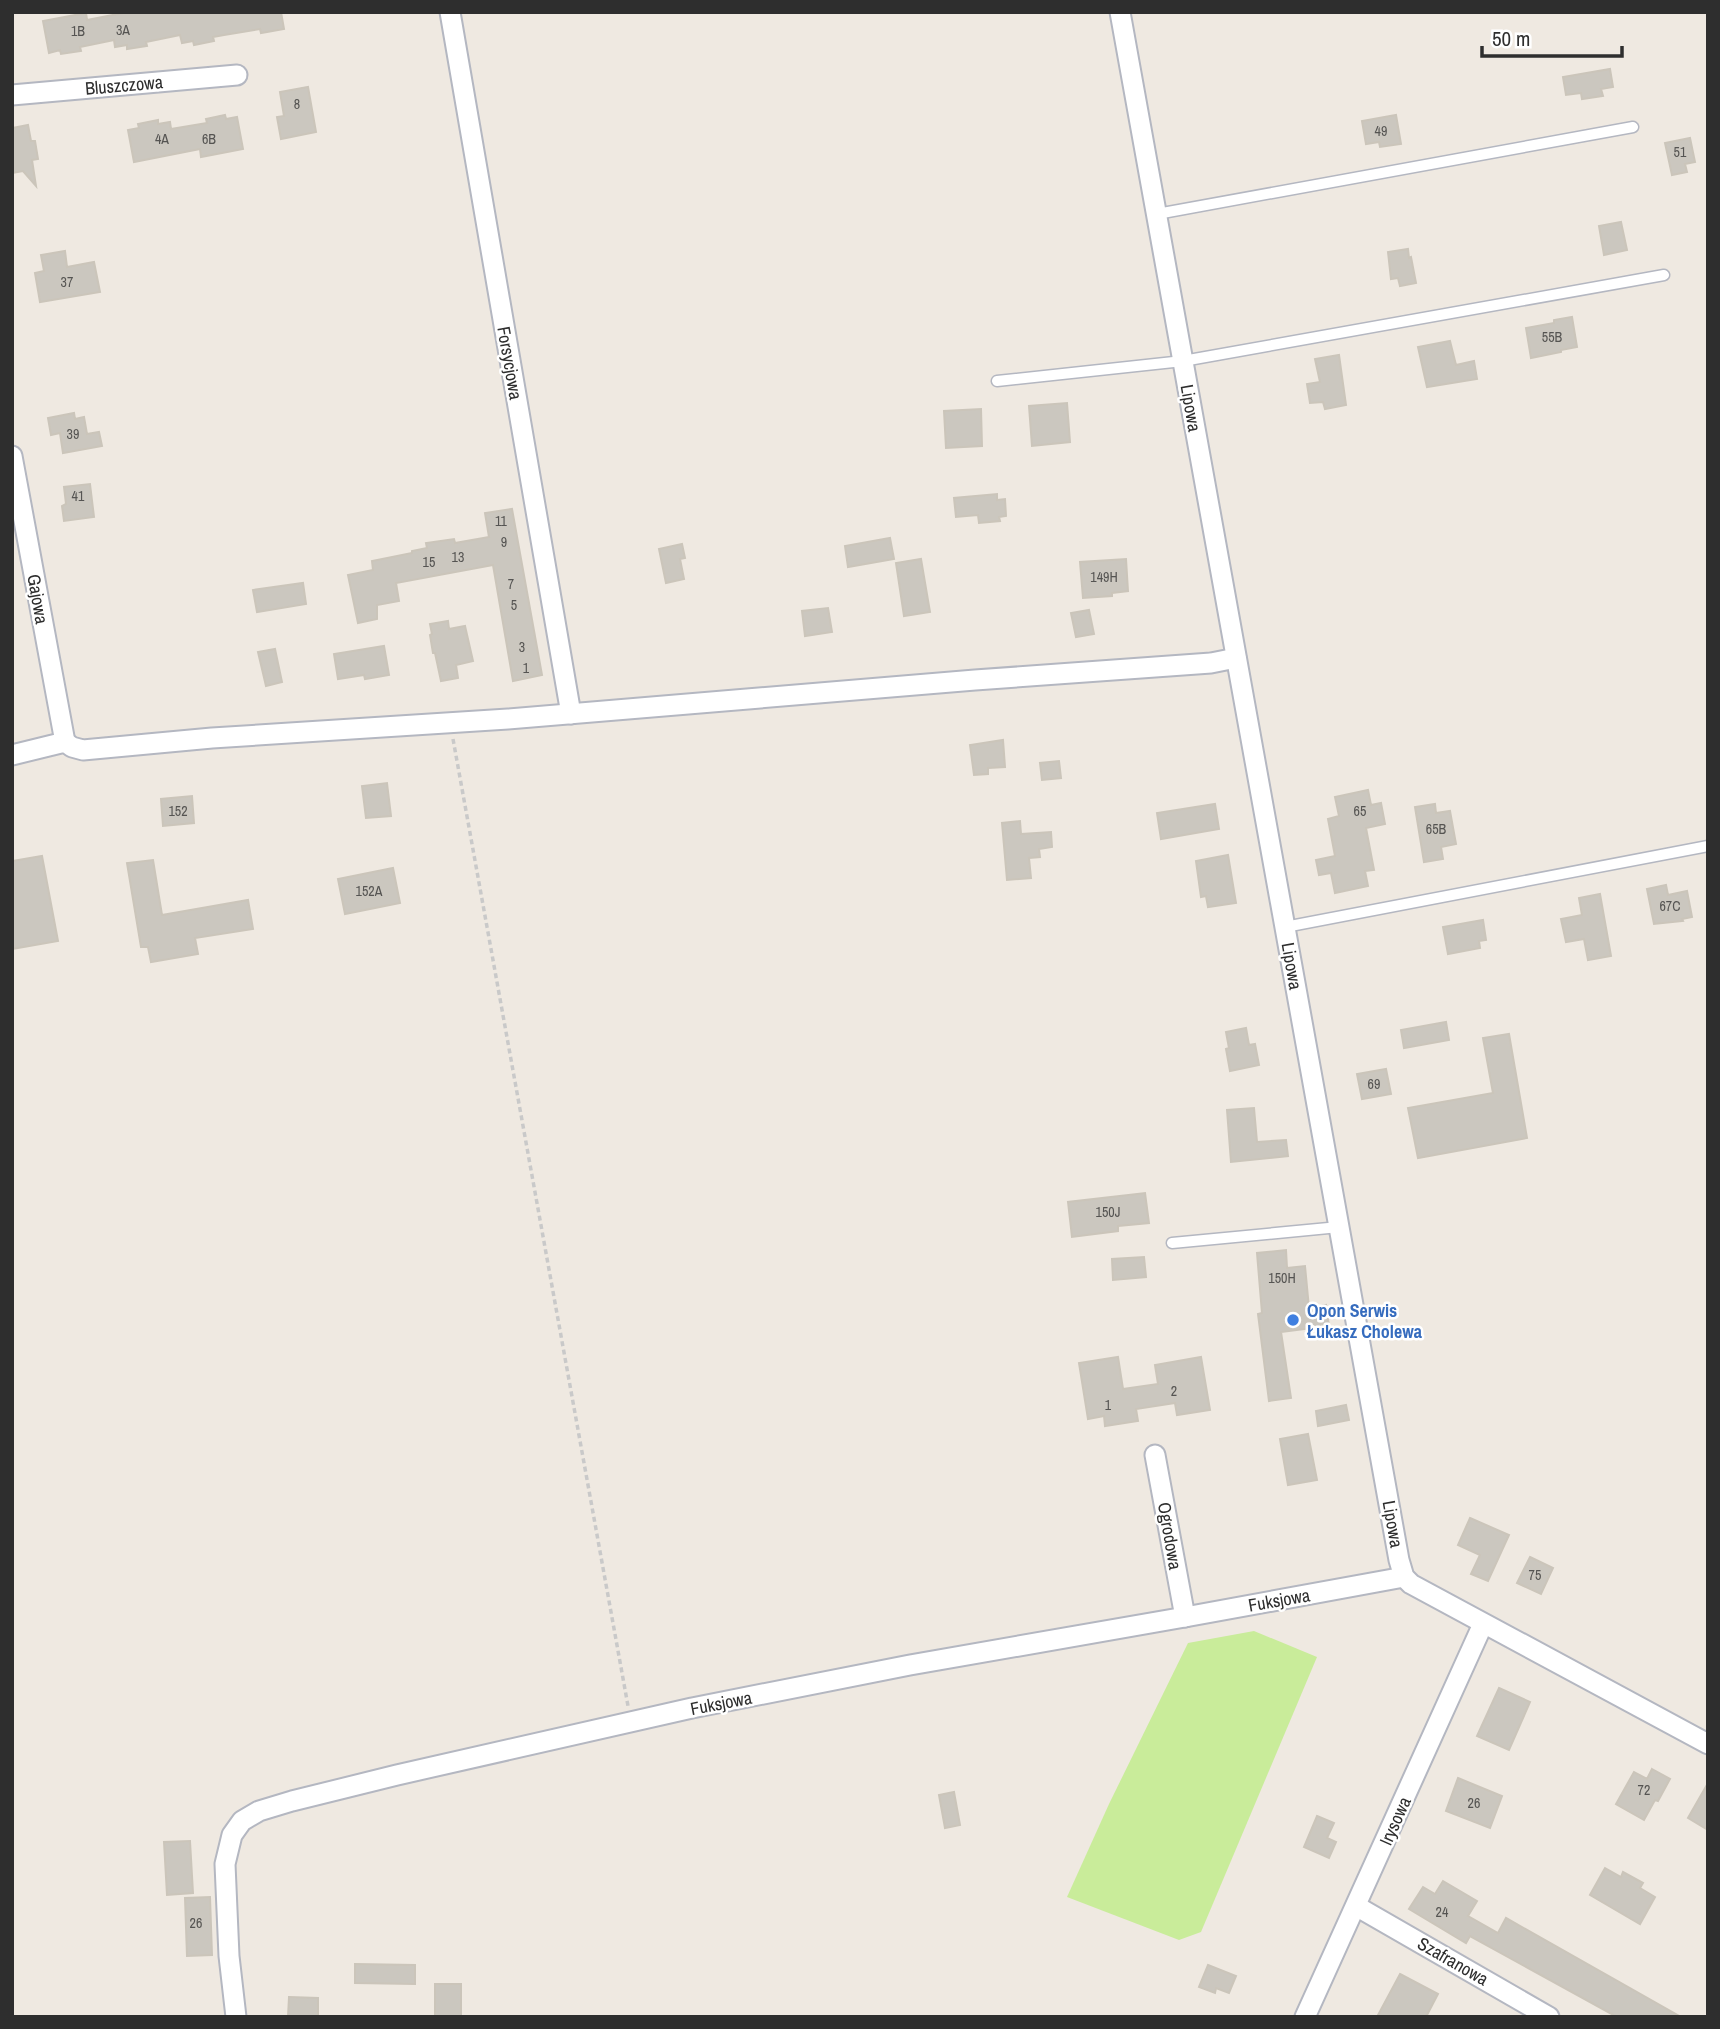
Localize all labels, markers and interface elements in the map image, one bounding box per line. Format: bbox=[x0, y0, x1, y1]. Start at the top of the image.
scale bar bbox=[1482, 14, 1622, 58]
house number: 3A bbox=[116, 21, 130, 39]
house number: 1B bbox=[71, 22, 85, 40]
text: 50 m bbox=[1492, 24, 1530, 53]
street label: Bluszczowa bbox=[84, 69, 164, 101]
house number: 8 bbox=[294, 95, 300, 113]
house number: 49 bbox=[1375, 122, 1387, 140]
house number: 4A bbox=[155, 130, 169, 148]
house number: 6B bbox=[202, 130, 216, 148]
house number: 51 bbox=[1674, 143, 1687, 161]
house number: 37 bbox=[61, 273, 73, 291]
street label: Forsycjowa bbox=[491, 324, 529, 402]
house number: 55B bbox=[1542, 328, 1563, 346]
street label: Lipowa bbox=[1175, 382, 1207, 434]
house number: 39 bbox=[67, 425, 79, 443]
house number: 41 bbox=[72, 487, 85, 505]
house number: 11 bbox=[495, 512, 508, 530]
house number: 9 bbox=[501, 533, 507, 551]
house number: 13 bbox=[452, 548, 464, 566]
house number: 15 bbox=[423, 553, 435, 571]
house number: 149H bbox=[1090, 568, 1118, 586]
street label: Gajowa bbox=[21, 572, 55, 626]
house number: 7 bbox=[508, 575, 514, 593]
house number: 5 bbox=[511, 596, 517, 614]
house number: 3 bbox=[519, 638, 525, 656]
house number: 1 bbox=[523, 659, 530, 677]
house number: 152 bbox=[168, 802, 188, 820]
house number: 65 bbox=[1354, 802, 1366, 820]
house number: 65B bbox=[1426, 820, 1447, 838]
house number: 152A bbox=[356, 882, 383, 900]
house number: 67C bbox=[1659, 897, 1681, 915]
street label: Lipowa bbox=[1276, 940, 1308, 992]
house number: 69 bbox=[1368, 1075, 1380, 1093]
house number: 150J bbox=[1096, 1203, 1120, 1221]
house number: 150H bbox=[1268, 1269, 1296, 1287]
place label: Opon Serwis Łukasz Cholewa bbox=[1307, 1298, 1423, 1344]
marker: Opon Serwis Łukasz Cholewa bbox=[1285, 1312, 1301, 1328]
house number: 2 bbox=[1171, 1382, 1177, 1400]
house number: 1 bbox=[1105, 1396, 1112, 1414]
street label: Lipowa bbox=[1377, 1498, 1409, 1550]
street label: Ogrodowa bbox=[1152, 1500, 1188, 1572]
house number: 75 bbox=[1529, 1566, 1541, 1584]
street label: Fuksjowa bbox=[1246, 1582, 1312, 1618]
street label: Fuksjowa bbox=[688, 1685, 754, 1721]
house number: 72 bbox=[1638, 1781, 1650, 1799]
street label: Irysowa bbox=[1373, 1793, 1417, 1849]
house number: 26 bbox=[1468, 1794, 1480, 1812]
house number: 24 bbox=[1436, 1903, 1449, 1921]
house number: 26 bbox=[190, 1914, 202, 1932]
street label: Szafranowa bbox=[1413, 1931, 1493, 1991]

